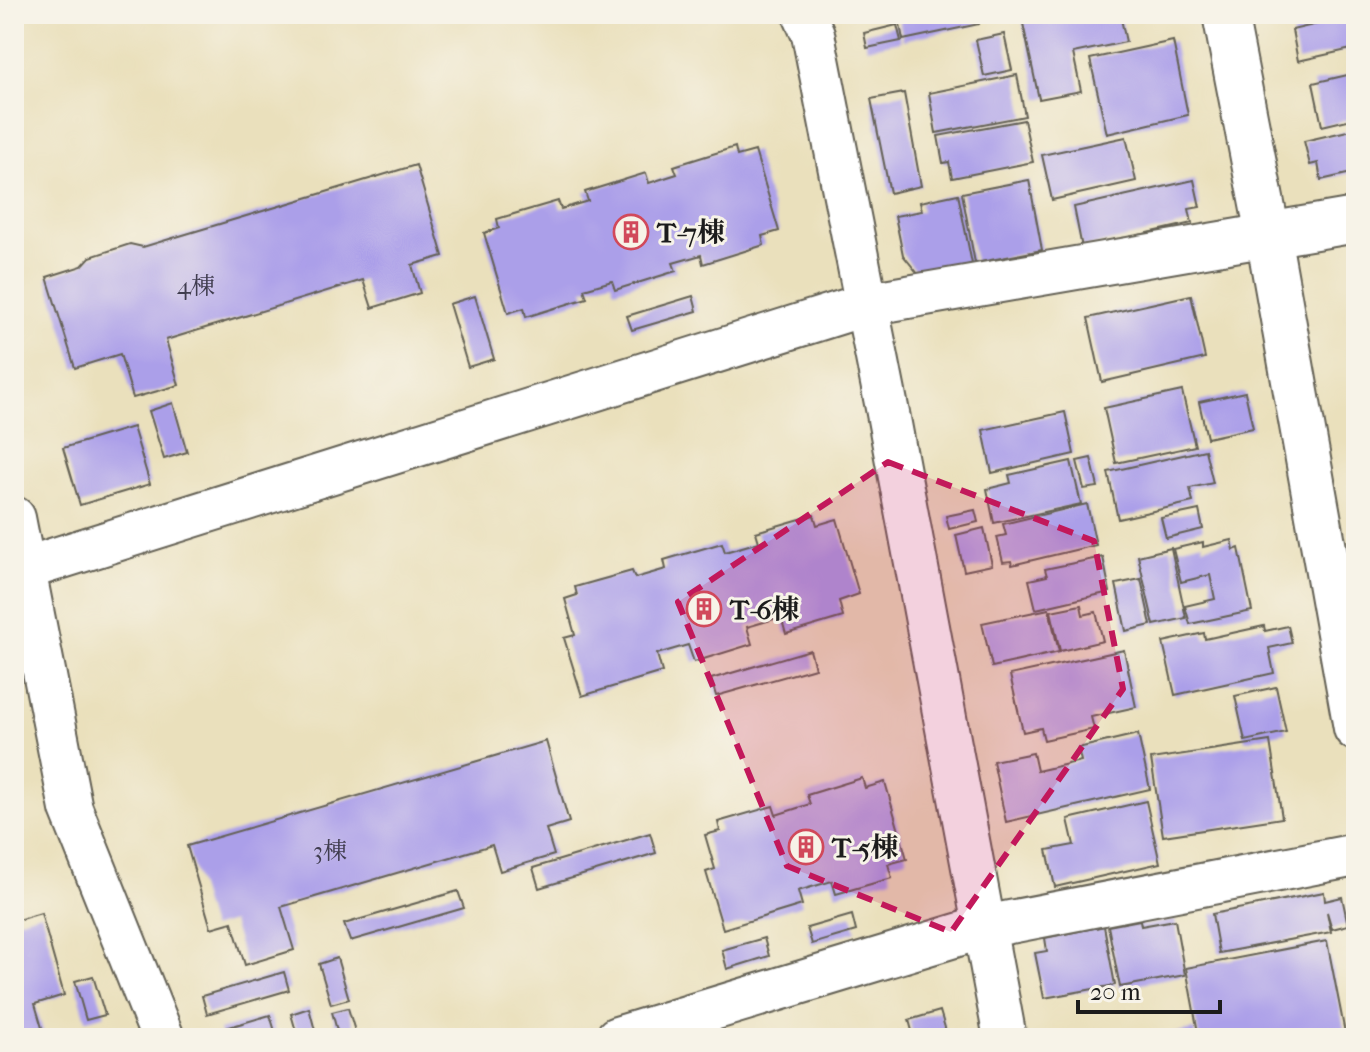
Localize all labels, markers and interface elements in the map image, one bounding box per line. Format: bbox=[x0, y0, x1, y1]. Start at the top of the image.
building icon: T-7棟 bbox=[612, 213, 650, 251]
place label: T-7棟 bbox=[656, 216, 725, 249]
house number: 4棟 bbox=[177, 272, 215, 300]
building icon: T-6棟 bbox=[685, 590, 723, 628]
place label: T-6棟 bbox=[729, 593, 799, 626]
building icon: T-5棟 bbox=[787, 828, 825, 866]
place label: T-5棟 bbox=[831, 831, 898, 864]
house number: 3棟 bbox=[313, 837, 347, 865]
scale bar bbox=[1078, 964, 1220, 1014]
text: 20 m bbox=[1090, 978, 1141, 1006]

